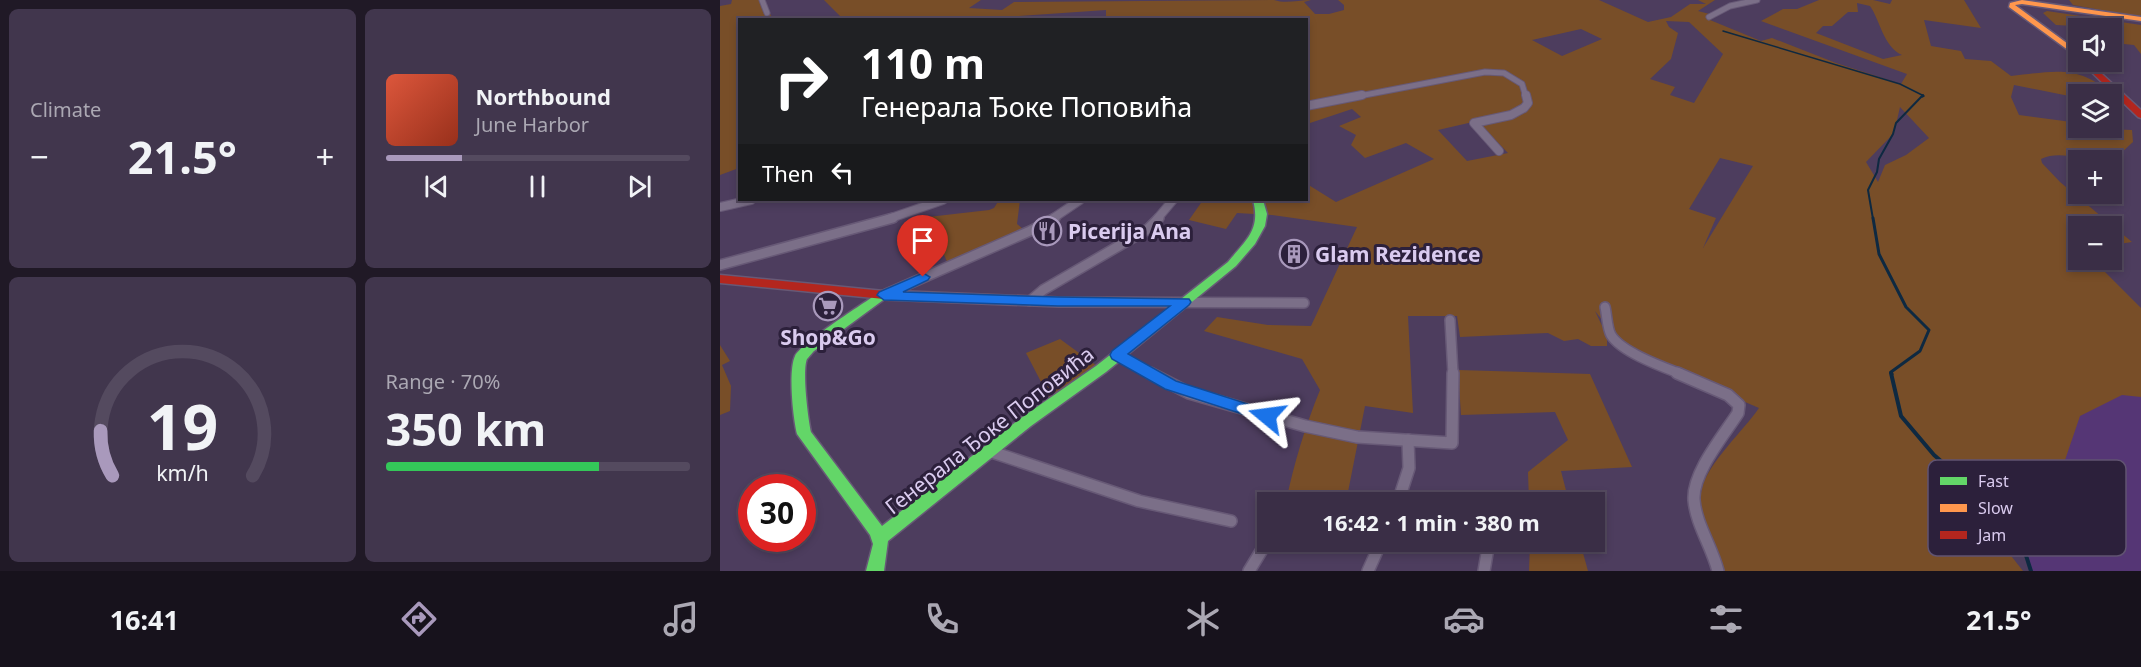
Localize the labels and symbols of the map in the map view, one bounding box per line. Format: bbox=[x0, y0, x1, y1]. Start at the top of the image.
pin bbox=[897, 215, 948, 277]
restaurant icon: Picerija Ana bbox=[1031, 215, 1063, 247]
place label: Picerija Ana bbox=[1068, 217, 1191, 245]
building icon: Glam Rezidence bbox=[1278, 238, 1310, 270]
place label: Glam Rezidence bbox=[1315, 240, 1481, 268]
supermarket icon: Shop&Go bbox=[812, 290, 844, 322]
place label: Shop&Go bbox=[780, 323, 876, 351]
street label: Генерала Ђоке Поповића bbox=[879, 340, 1099, 520]
position arrow bbox=[1235, 384, 1299, 448]
legend bbox=[1928, 460, 2126, 556]
text: Fast bbox=[1978, 470, 2009, 492]
speed limit sign: 30 bbox=[738, 474, 816, 552]
text: Slow bbox=[1978, 497, 2013, 519]
text: Jam bbox=[1976, 524, 2006, 546]

